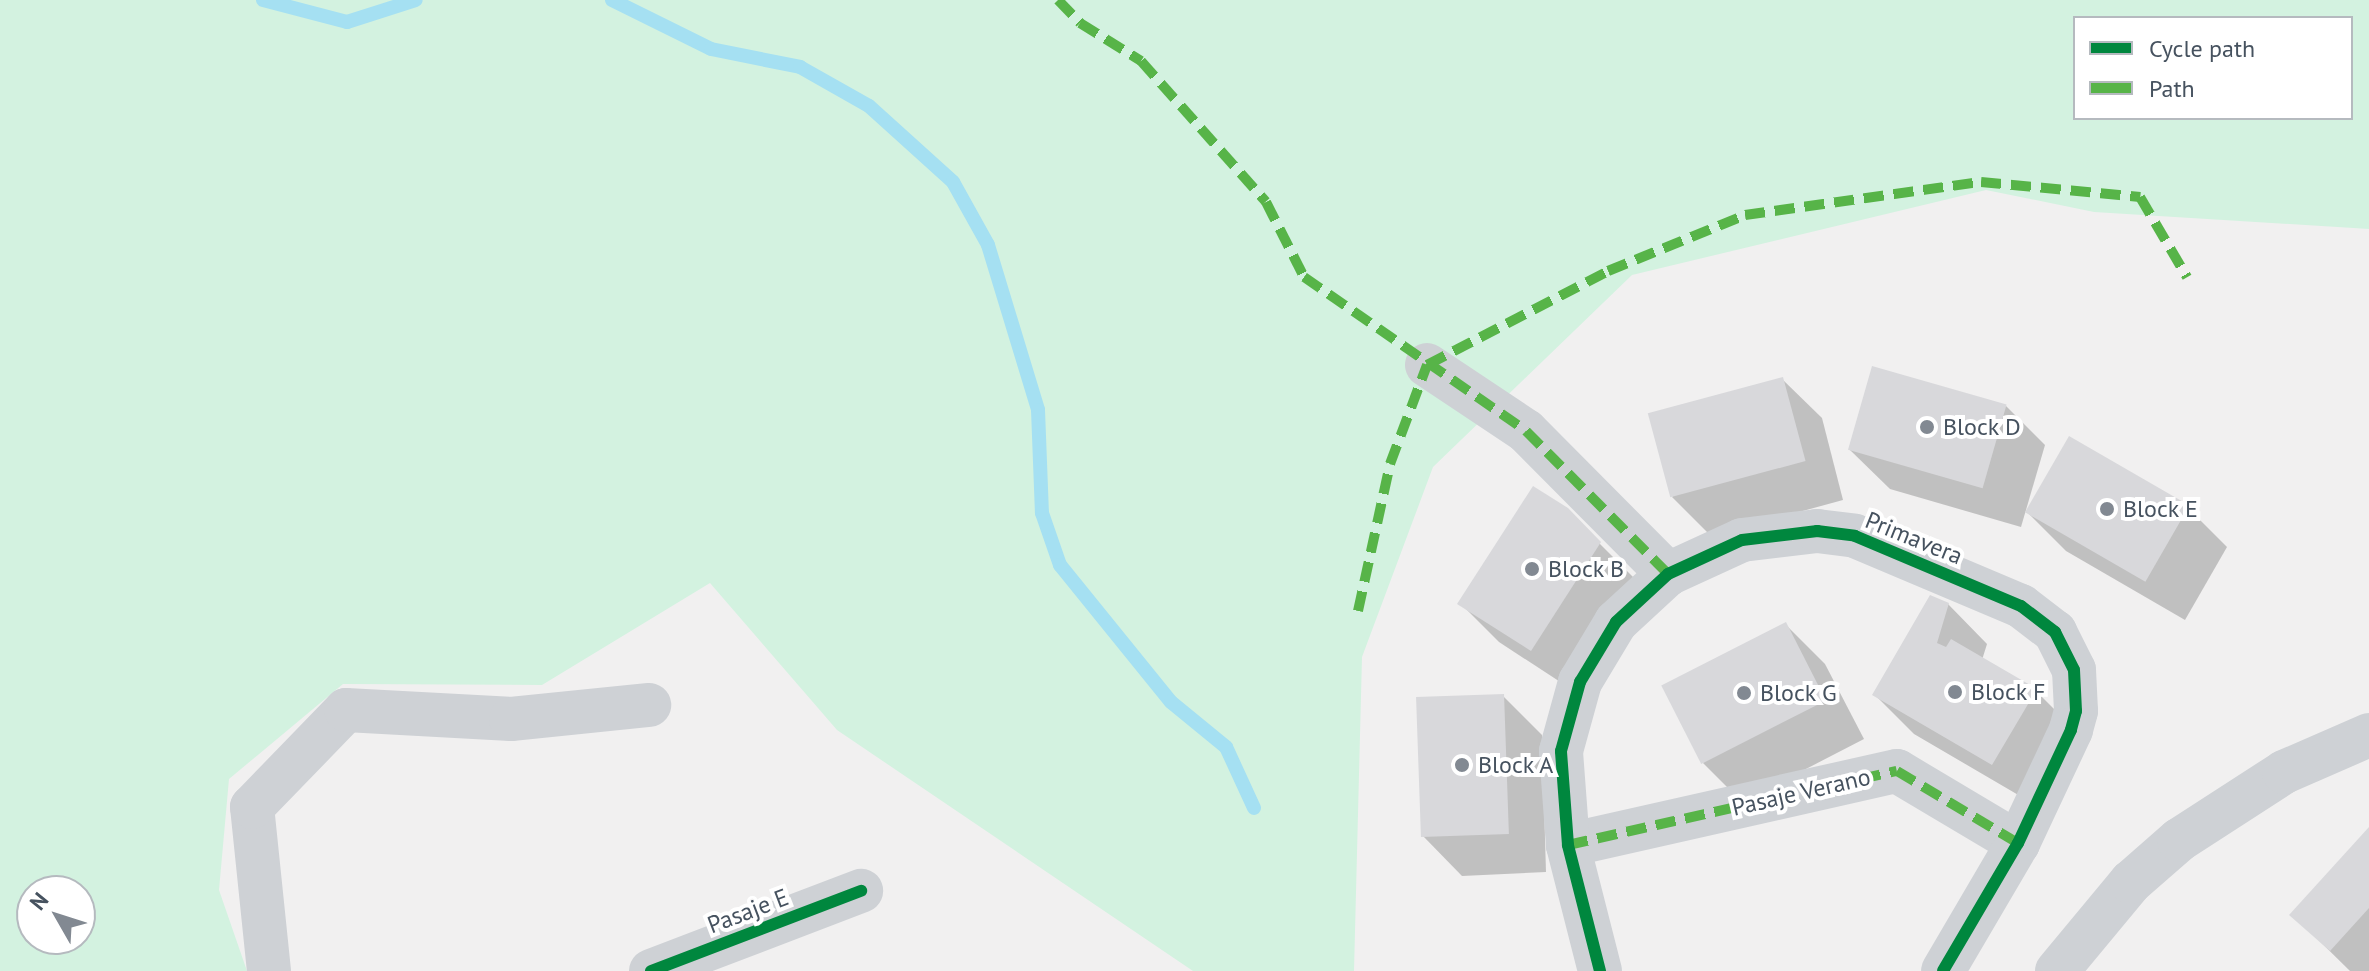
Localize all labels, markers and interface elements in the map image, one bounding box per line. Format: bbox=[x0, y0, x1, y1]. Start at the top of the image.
legend bbox=[2073, 16, 2353, 120]
text: Cycle path bbox=[2149, 33, 2255, 64]
text: Path bbox=[2149, 73, 2195, 104]
place label: Block D bbox=[1943, 413, 2021, 441]
marker: Block D bbox=[1918, 418, 1936, 436]
place label: Block E bbox=[2123, 495, 2198, 523]
marker: Block E bbox=[2098, 500, 2116, 518]
street label: Primavera bbox=[1861, 506, 1967, 570]
place label: Block B bbox=[1548, 555, 1625, 583]
marker: Block B bbox=[1523, 560, 1541, 578]
place label: Block F bbox=[1971, 678, 2046, 706]
place label: Block G bbox=[1760, 679, 1837, 707]
marker: Block F bbox=[1946, 683, 1964, 701]
marker: Block G bbox=[1735, 684, 1753, 702]
place label: Block A bbox=[1478, 751, 1555, 779]
marker: Block A bbox=[1453, 756, 1471, 774]
street label: Pasaje Verano bbox=[1729, 762, 1873, 822]
north arrow bbox=[16, 875, 96, 955]
street label: Pasaje E bbox=[703, 882, 793, 940]
text: N bbox=[23, 887, 54, 916]

